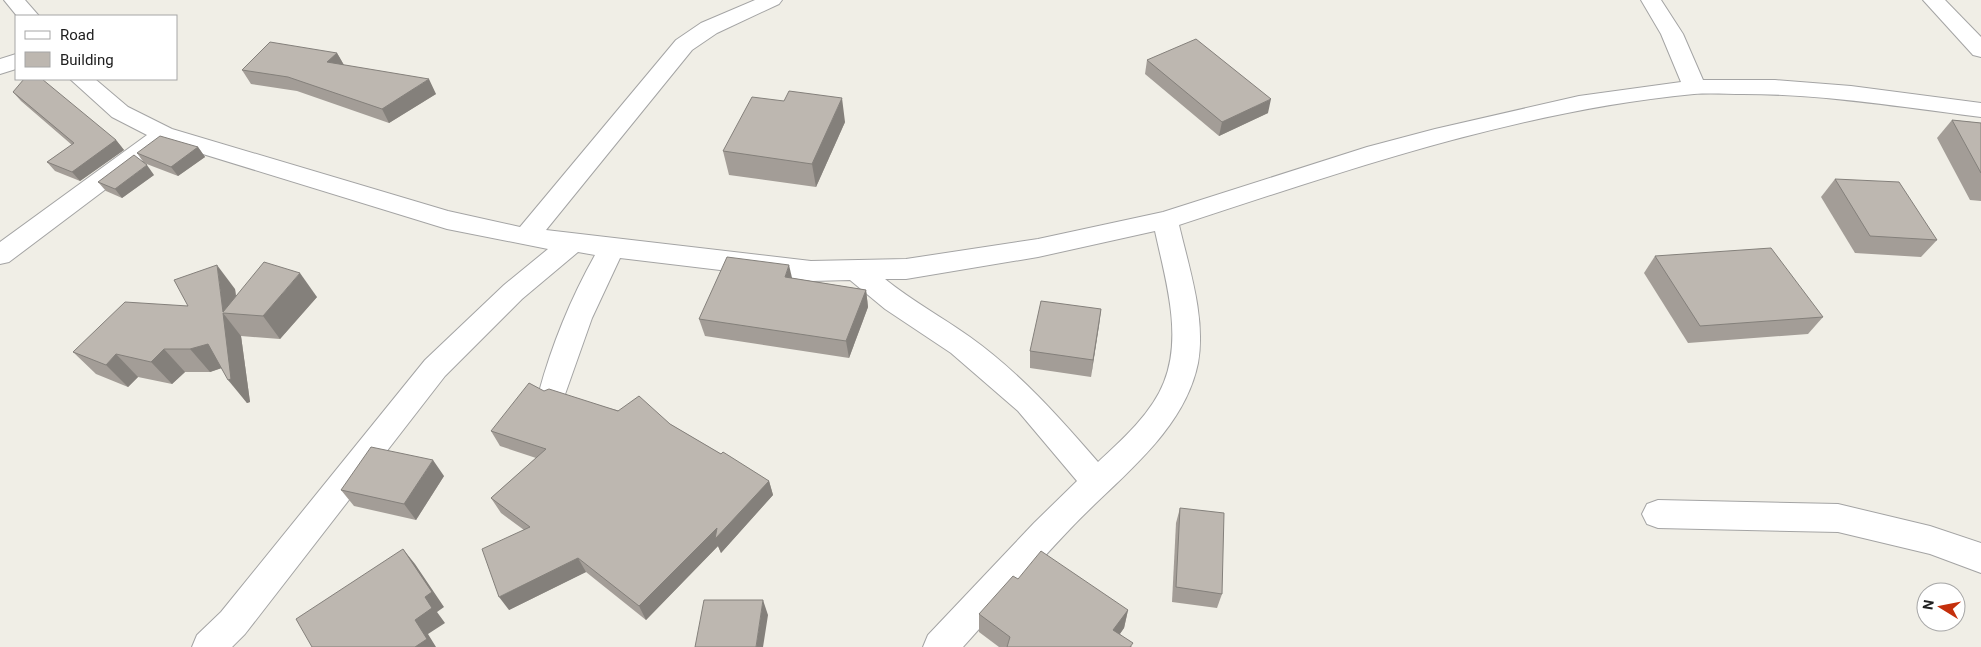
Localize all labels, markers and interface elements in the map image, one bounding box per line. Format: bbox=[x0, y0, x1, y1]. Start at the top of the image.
legend bbox=[15, 15, 178, 80]
text: Road bbox=[60, 26, 94, 44]
text: Building bbox=[60, 51, 114, 69]
north arrow bbox=[1916, 582, 1966, 632]
text: N bbox=[1919, 598, 1937, 611]

